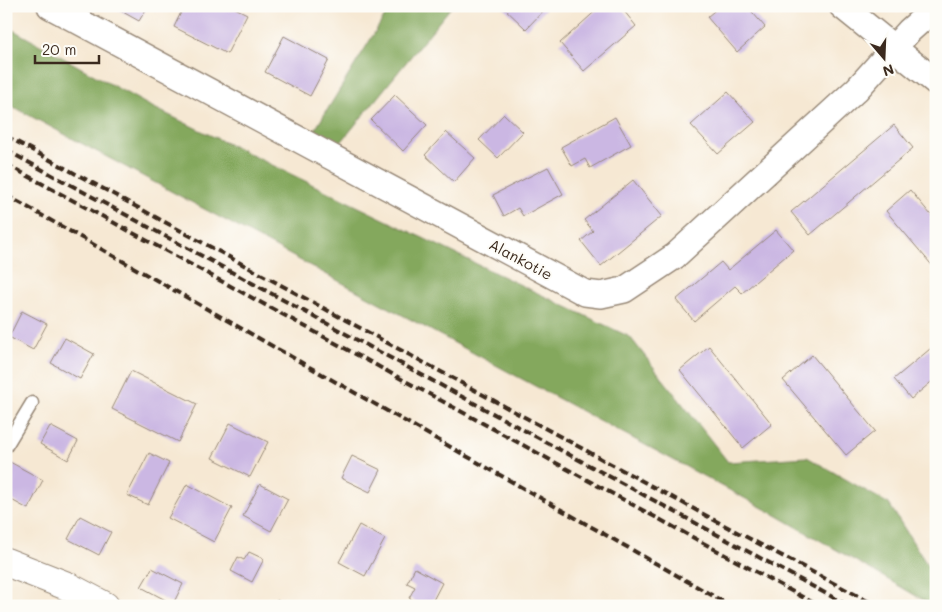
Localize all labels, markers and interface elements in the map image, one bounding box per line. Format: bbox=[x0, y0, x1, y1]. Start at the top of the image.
scale bar bbox=[35, 32, 99, 64]
north arrow bbox=[860, 32, 910, 82]
text: 20 m bbox=[42, 39, 76, 59]
text: N bbox=[880, 60, 897, 81]
street label: Alankotie bbox=[486, 234, 556, 284]

